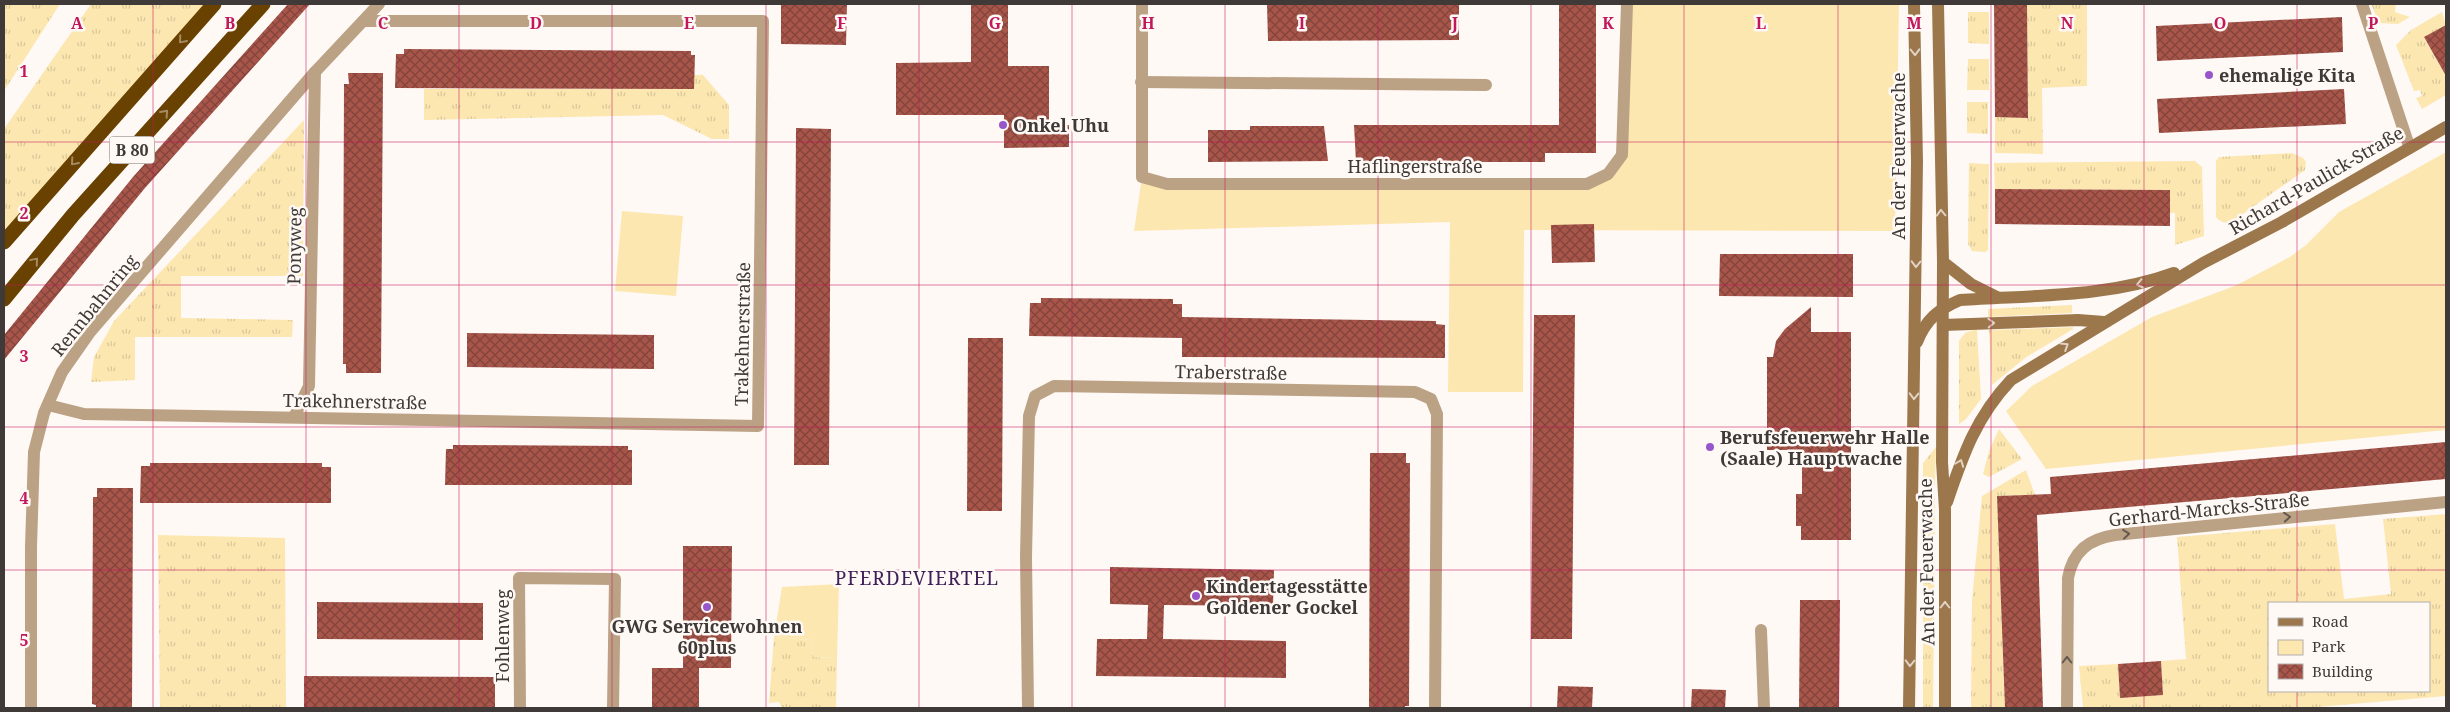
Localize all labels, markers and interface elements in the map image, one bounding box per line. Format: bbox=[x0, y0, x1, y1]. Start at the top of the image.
text: A bbox=[71, 12, 84, 34]
text: B bbox=[225, 12, 236, 34]
text: C bbox=[378, 12, 389, 34]
text: D bbox=[530, 12, 542, 34]
text: E bbox=[684, 12, 694, 34]
text: F bbox=[837, 12, 847, 34]
text: G bbox=[989, 12, 1001, 34]
text: H bbox=[1141, 12, 1155, 34]
text: I bbox=[1299, 12, 1305, 34]
text: J bbox=[1451, 12, 1459, 34]
text: K bbox=[1602, 12, 1614, 34]
text: L bbox=[1756, 12, 1766, 34]
text: M bbox=[1906, 12, 1922, 34]
text: N bbox=[2061, 12, 2074, 34]
text: O bbox=[2214, 12, 2226, 34]
text: P bbox=[2368, 12, 2378, 34]
one-way arrow bbox=[179, 35, 188, 44]
one-way arrow bbox=[1910, 49, 1920, 57]
text: 1 bbox=[19, 60, 29, 82]
place label: ehemalige Kita bbox=[2219, 63, 2356, 87]
marker: ehemalige Kita bbox=[2203, 69, 2215, 81]
street label: An der Feuerwache bbox=[1886, 72, 1910, 240]
one-way arrow bbox=[159, 109, 168, 118]
place label: Onkel Uhu bbox=[1013, 113, 1109, 137]
marker: Onkel Uhu bbox=[997, 119, 1009, 131]
street label: Richard-Paulick-Straße bbox=[2224, 120, 2408, 240]
road number: B 80 bbox=[110, 136, 154, 164]
street label: Haflingerstraße bbox=[1347, 154, 1483, 178]
one-way arrow bbox=[71, 157, 80, 166]
text: 2 bbox=[19, 202, 29, 224]
street label: Ponyweg bbox=[281, 207, 307, 285]
one-way arrow bbox=[1936, 209, 1946, 216]
street label: Rennbahnring bbox=[46, 249, 143, 361]
one-way arrow bbox=[29, 258, 38, 267]
one-way arrow bbox=[1910, 260, 1921, 268]
street label: Trakehnerstraße bbox=[729, 262, 755, 406]
one-way arrow bbox=[2135, 278, 2144, 288]
one-way arrow bbox=[1988, 318, 1996, 328]
one-way arrow bbox=[2060, 343, 2069, 353]
text: 3 bbox=[19, 345, 29, 367]
street label: Traberstraße bbox=[1175, 359, 1287, 385]
street label: Trakehnerstraße bbox=[283, 388, 427, 414]
one-way arrow bbox=[1909, 392, 1919, 400]
place label: Berufsfeuerwehr Halle (Saale) Hauptwache bbox=[1720, 425, 1929, 470]
marker: Berufsfeuerwehr Halle (Saale) Hauptwache bbox=[1704, 441, 1716, 453]
one-way arrow bbox=[1955, 460, 1965, 468]
street label: An der Feuerwache bbox=[1913, 478, 1939, 646]
text: 4 bbox=[19, 487, 29, 509]
street label: Gerhard-Marcks-Straße bbox=[2107, 487, 2311, 531]
one-way arrow bbox=[2284, 512, 2292, 523]
one-way arrow bbox=[2122, 529, 2130, 540]
district label: PFERDEVIERTEL bbox=[835, 565, 999, 591]
place label: Kindertagesstätte Goldener Gockel bbox=[1206, 574, 1368, 619]
street label: Fohlenweg bbox=[490, 589, 514, 683]
marker: Kindertagesstätte Goldener Gockel bbox=[1190, 590, 1202, 602]
marker: GWG Servicewohnen 60plus bbox=[701, 601, 713, 613]
one-way arrow bbox=[1940, 601, 1950, 608]
legend bbox=[2268, 602, 2430, 692]
text: Road bbox=[2312, 611, 2348, 631]
place label: GWG Servicewohnen 60plus bbox=[612, 614, 802, 659]
text: 5 bbox=[19, 629, 29, 651]
text: Park bbox=[2312, 636, 2346, 656]
one-way arrow bbox=[2062, 655, 2072, 663]
one-way arrow bbox=[1905, 660, 1915, 667]
text: Building bbox=[2312, 661, 2373, 681]

